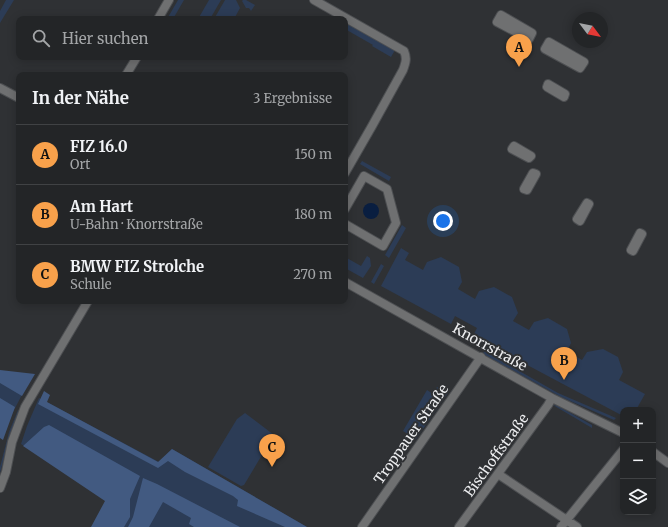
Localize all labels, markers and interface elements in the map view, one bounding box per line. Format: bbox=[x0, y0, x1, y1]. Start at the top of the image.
north arrow bbox=[572, 12, 608, 48]
search box bbox=[16, 16, 348, 60]
icon: search bbox=[30, 27, 52, 49]
text: Hier suchen bbox=[62, 29, 149, 48]
pin: A bbox=[506, 34, 532, 67]
text: In der Nähe bbox=[32, 87, 129, 109]
text: 3 Ergebnisse bbox=[253, 90, 332, 107]
text: FIZ 16.0 bbox=[70, 137, 128, 156]
text: A bbox=[40, 146, 50, 163]
text: 150 m bbox=[295, 146, 332, 163]
text: Ort bbox=[70, 156, 90, 173]
text: Am Hart bbox=[70, 197, 133, 216]
text: B bbox=[40, 206, 50, 223]
text: 180 m bbox=[294, 206, 332, 223]
your location bbox=[433, 211, 453, 231]
text: U-Bahn · Knorrstraße bbox=[70, 216, 203, 233]
text: BMW FIZ Strolche bbox=[70, 257, 204, 276]
text: C bbox=[41, 266, 49, 283]
text: 270 m bbox=[293, 266, 332, 283]
text: Schule bbox=[70, 276, 112, 293]
street label: Knorrstraße bbox=[450, 319, 530, 375]
pin: B bbox=[551, 347, 577, 380]
street label: Troppauer Straße bbox=[370, 380, 452, 488]
map controls bbox=[620, 407, 656, 515]
button: + bbox=[620, 407, 656, 443]
street label: Bischoffstraße bbox=[460, 410, 532, 500]
pin: C bbox=[259, 434, 285, 467]
button: − bbox=[620, 443, 656, 479]
button: layers bbox=[620, 479, 656, 515]

